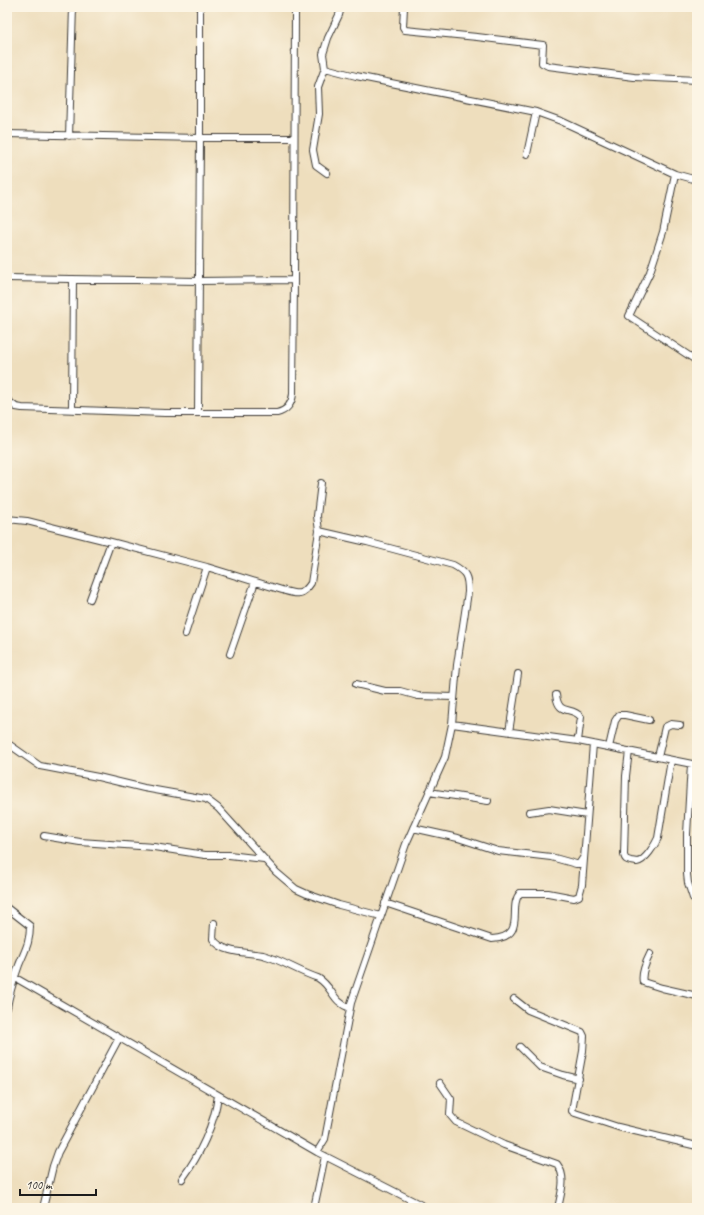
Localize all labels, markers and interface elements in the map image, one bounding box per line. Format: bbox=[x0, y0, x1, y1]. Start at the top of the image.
scale bar bbox=[20, 1171, 96, 1197]
text: 100 m bbox=[26, 1177, 53, 1193]

